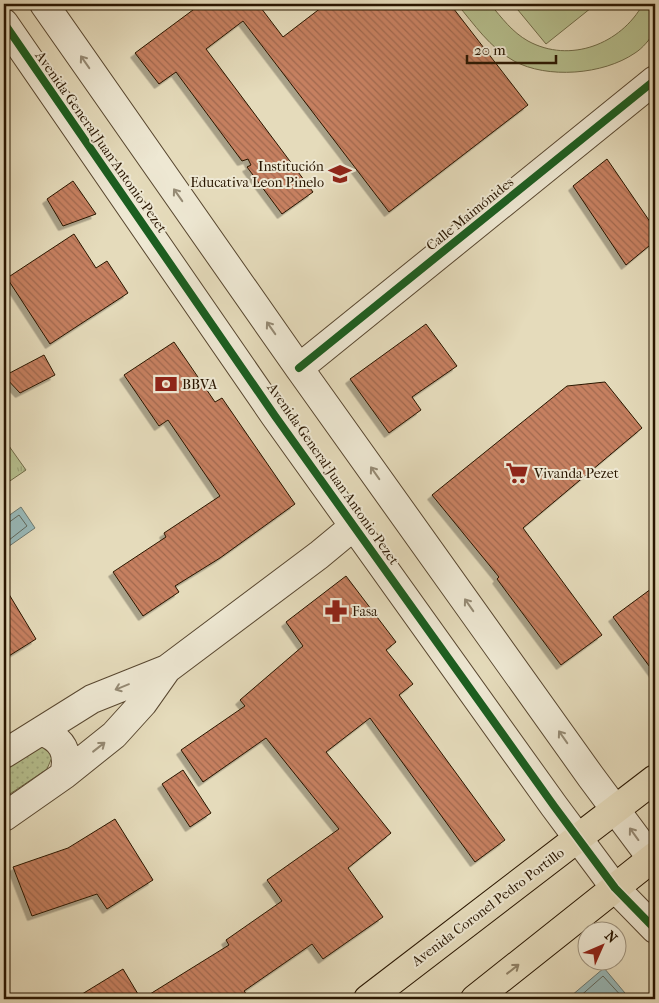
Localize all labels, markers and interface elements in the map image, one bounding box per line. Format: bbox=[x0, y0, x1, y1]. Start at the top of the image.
scale bar bbox=[467, 32, 555, 64]
text: 20 m bbox=[474, 41, 506, 59]
street label: Avenida General Juan Antonio Pezet bbox=[31, 47, 170, 236]
one-way arrow bbox=[80, 55, 90, 69]
place label: Institución Educativa Leon Pinelo bbox=[190, 158, 324, 191]
school or university icon: Institución Educativa Leon Pinelo bbox=[327, 161, 353, 187]
street label: Calle Maimónides bbox=[423, 174, 517, 254]
one-way arrow bbox=[173, 188, 183, 202]
one-way arrow bbox=[266, 321, 276, 335]
bank icon: BBVA bbox=[153, 371, 179, 397]
place label: BBVA bbox=[182, 376, 218, 393]
street label: Avenida General Juan Antonio Pezet bbox=[263, 379, 402, 568]
supermarket icon: Vivanda Pezet bbox=[504, 460, 530, 486]
place label: Vivanda Pezet bbox=[533, 465, 619, 482]
one-way arrow bbox=[370, 466, 380, 480]
pharmacy icon: Fasa bbox=[323, 598, 349, 624]
one-way arrow bbox=[464, 598, 474, 612]
place label: Fasa bbox=[352, 603, 378, 620]
one-way arrow bbox=[115, 683, 130, 692]
one-way arrow bbox=[558, 731, 568, 745]
one-way arrow bbox=[93, 742, 106, 753]
one-way arrow bbox=[629, 827, 639, 841]
street label: Avenida Coronel Pedro Portillo bbox=[408, 844, 568, 971]
north arrow bbox=[576, 920, 626, 970]
text: N bbox=[601, 927, 621, 947]
one-way arrow bbox=[506, 964, 519, 975]

